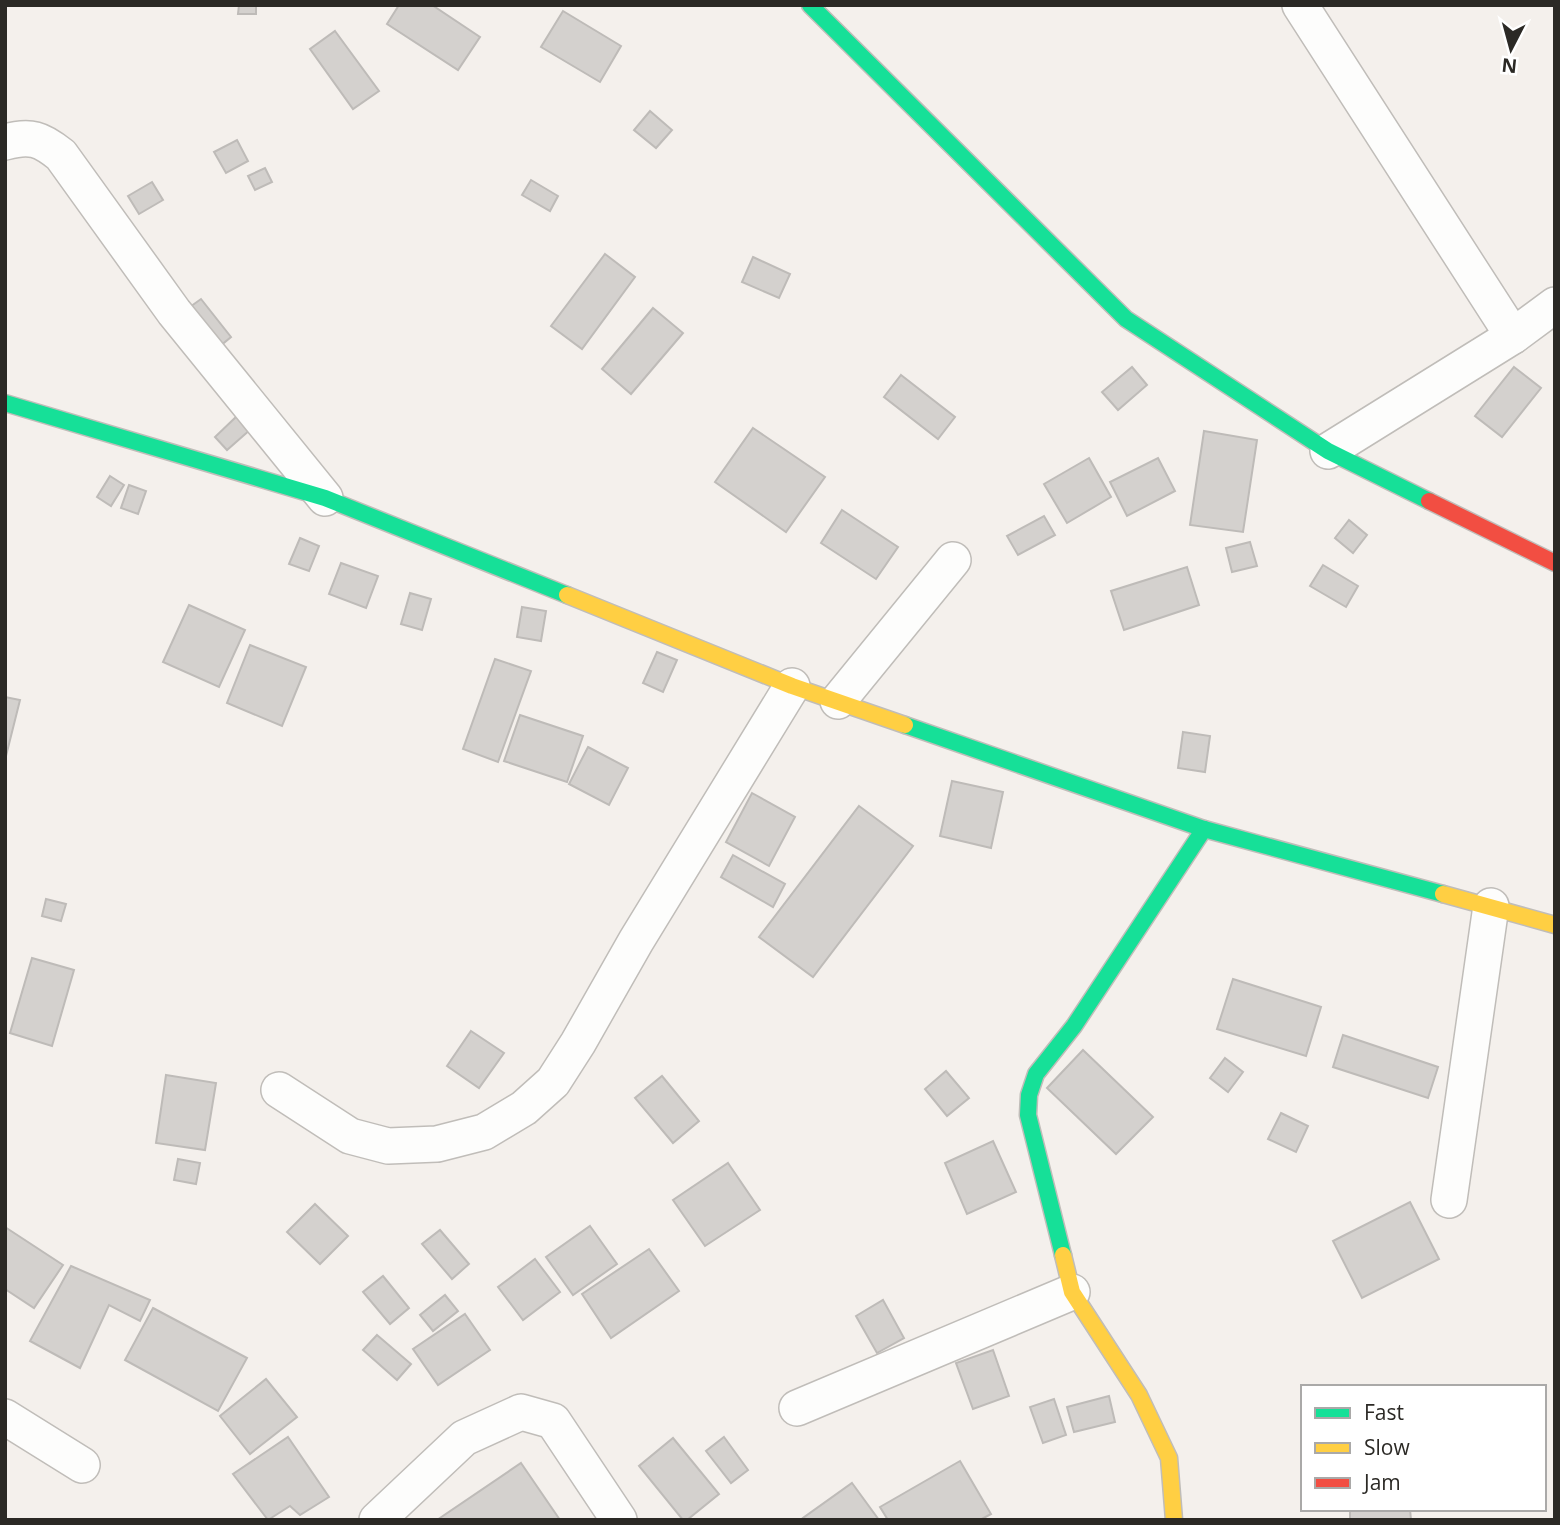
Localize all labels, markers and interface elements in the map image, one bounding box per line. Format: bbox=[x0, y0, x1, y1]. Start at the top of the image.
north arrow bbox=[1476, 14, 1546, 84]
text: N bbox=[1500, 52, 1518, 80]
legend bbox=[1301, 1385, 1546, 1511]
text: Fast bbox=[1364, 1398, 1404, 1426]
text: Slow bbox=[1364, 1433, 1410, 1461]
text: Jam bbox=[1362, 1468, 1401, 1496]

